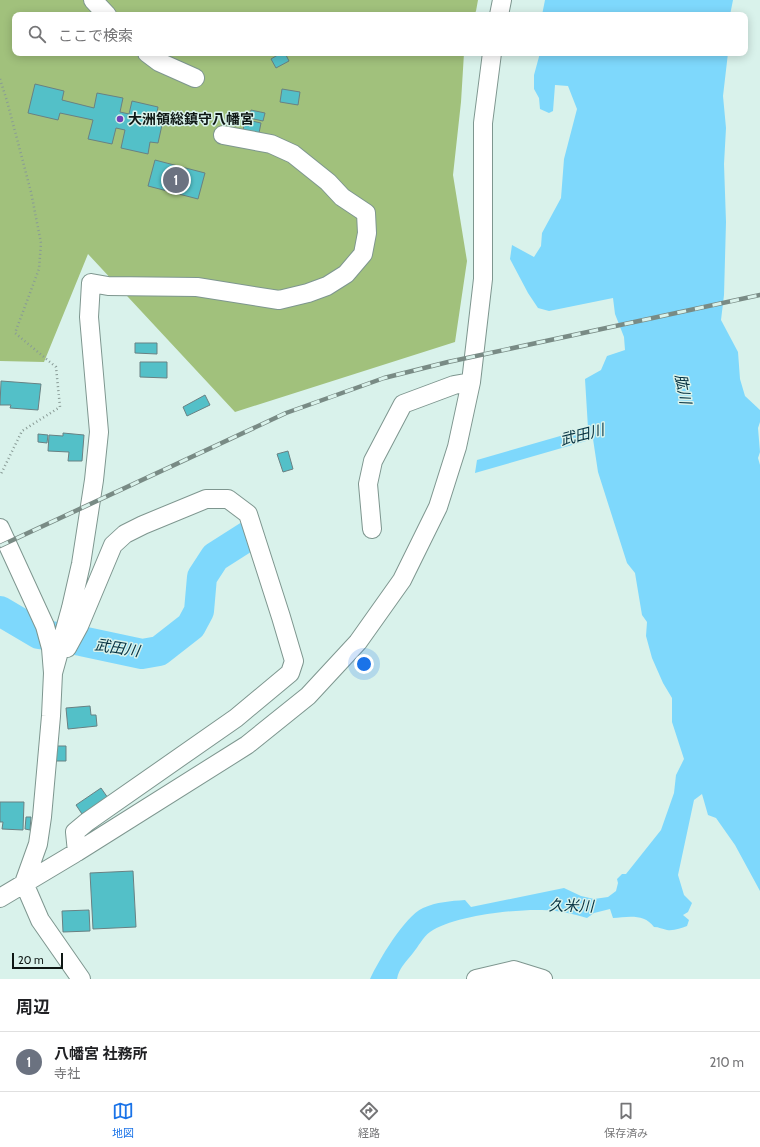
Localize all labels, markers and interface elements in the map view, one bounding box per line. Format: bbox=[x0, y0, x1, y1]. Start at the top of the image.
search box bbox=[12, 12, 748, 56]
icon: search bbox=[26, 23, 48, 45]
text: ここで検索 bbox=[58, 27, 133, 45]
place label: 大洲領総鎮守八幡宮 bbox=[128, 110, 254, 128]
marker: 大洲領総鎮守八幡宮 bbox=[115, 114, 125, 124]
pin: 1 bbox=[163, 165, 189, 195]
water label: 肱川 bbox=[671, 373, 695, 407]
water label: 武田川 bbox=[558, 420, 608, 449]
water label: 武田川 bbox=[93, 636, 143, 661]
your location bbox=[354, 654, 374, 674]
water label: 久米川 bbox=[548, 897, 596, 915]
scale bar bbox=[12, 951, 63, 970]
text: 20 m bbox=[18, 953, 44, 967]
text: 周辺 bbox=[16, 997, 50, 1017]
text: 八幡宮 社務所 bbox=[54, 1045, 147, 1063]
text: 1 bbox=[27, 1054, 31, 1070]
text: 210 m bbox=[710, 1054, 744, 1070]
text: 寺社 bbox=[54, 1065, 80, 1081]
tab: 地図 bbox=[112, 1100, 134, 1140]
tab: 経路 bbox=[358, 1100, 380, 1140]
tab: 保存済み bbox=[604, 1100, 648, 1140]

